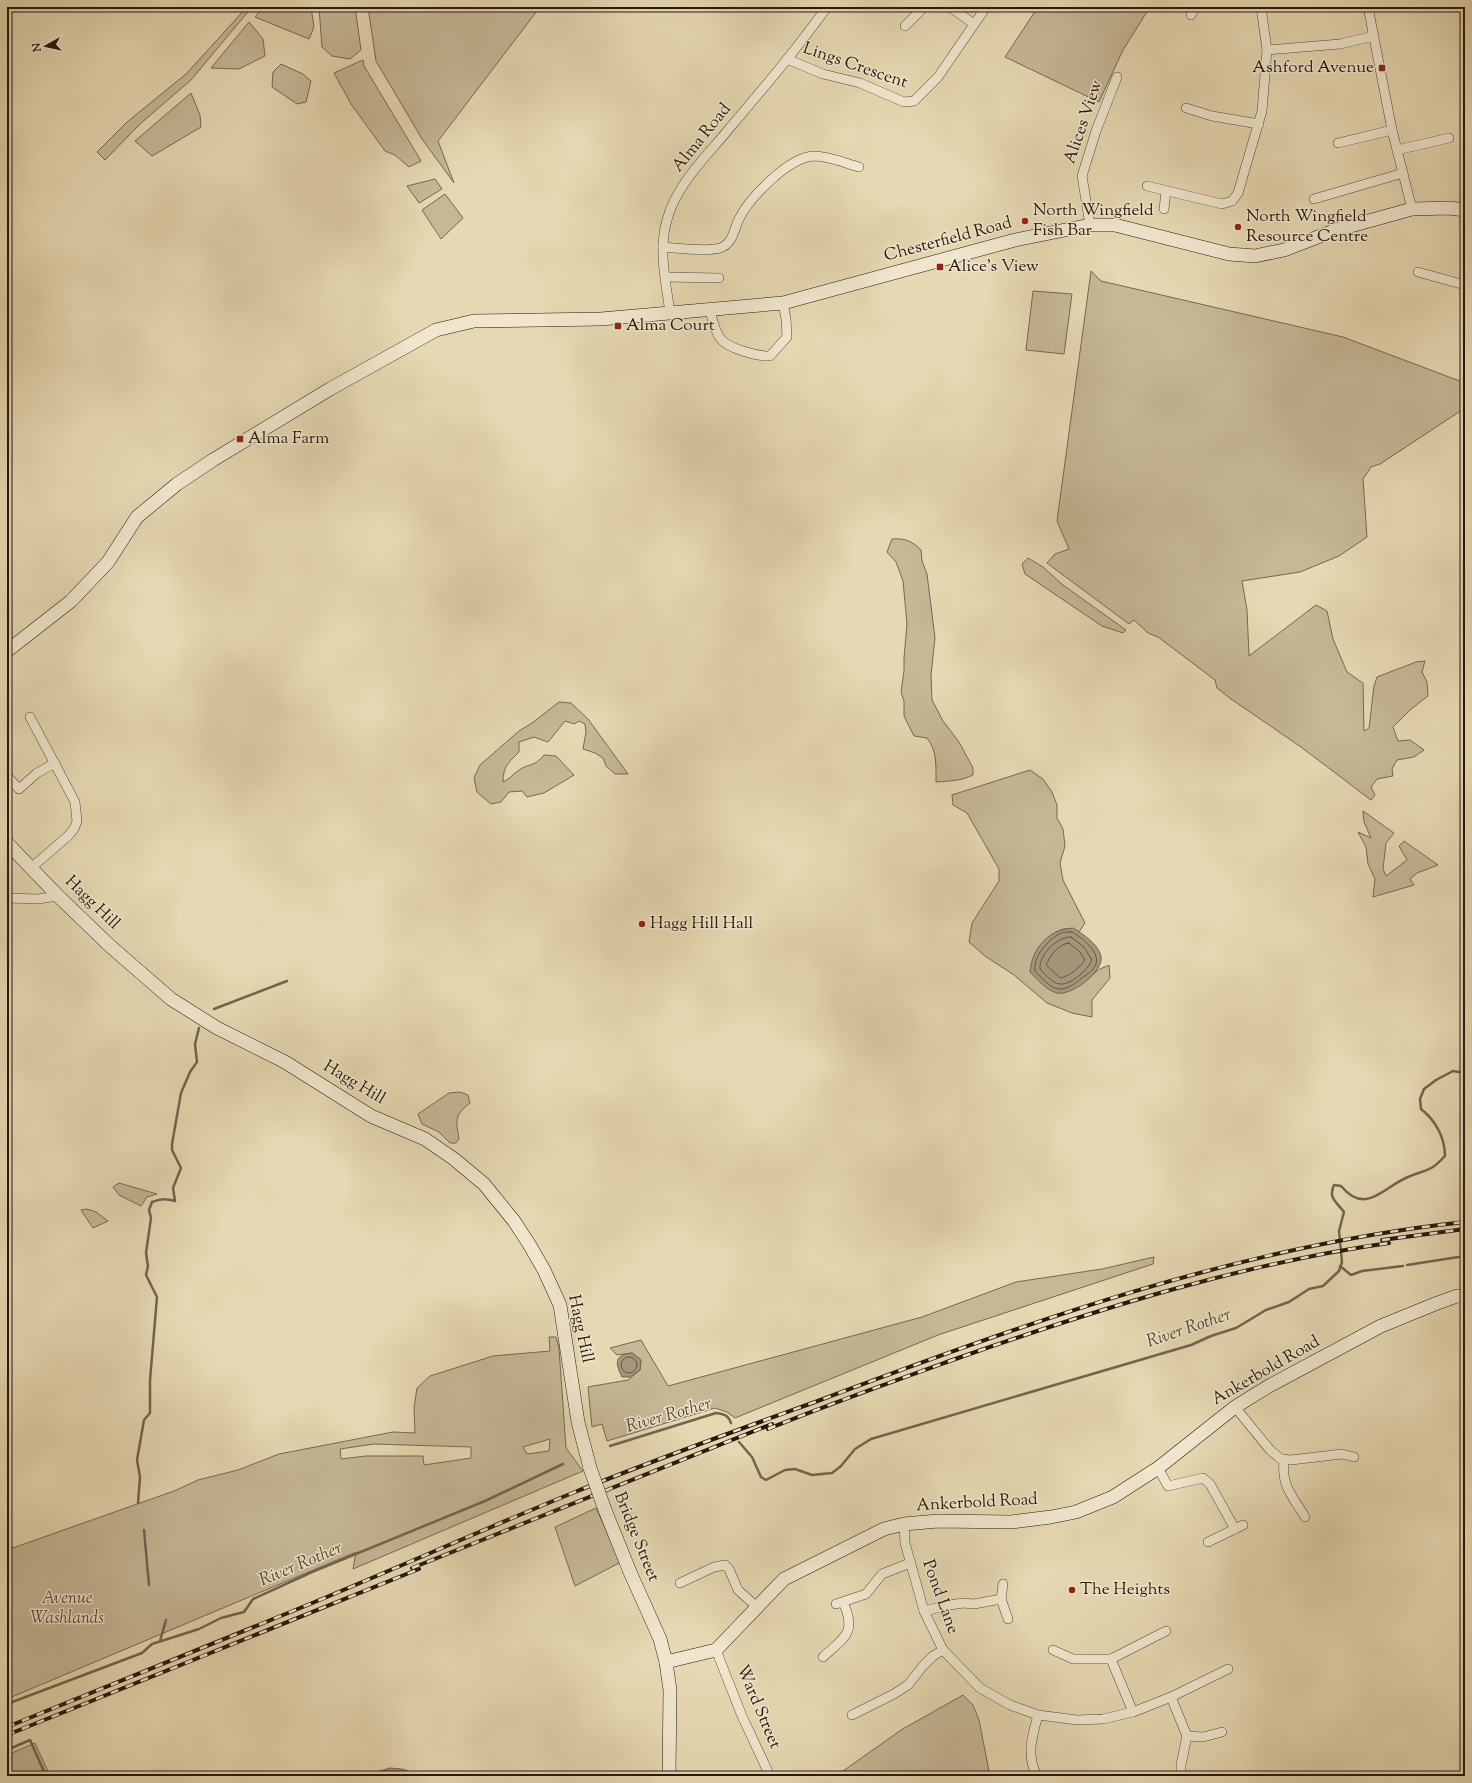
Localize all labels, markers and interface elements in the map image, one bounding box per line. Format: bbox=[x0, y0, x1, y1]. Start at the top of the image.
north arrow bbox=[26, 26, 66, 66]
street label: Lings Crescent bbox=[799, 37, 911, 95]
text: N bbox=[29, 42, 46, 54]
place label: Ashford Avenue bbox=[1252, 56, 1374, 80]
marker: Ashford Avenue bbox=[1377, 63, 1387, 73]
street label: Alices View bbox=[1058, 77, 1110, 167]
street label: Alma Road bbox=[667, 98, 737, 178]
place label: North Wingfield Fish Bar bbox=[1033, 199, 1154, 243]
place label: North Wingfield Resource Centre bbox=[1246, 205, 1368, 249]
street label: Chesterfield Road bbox=[881, 211, 1015, 269]
marker: North Wingfield Fish Bar bbox=[1020, 216, 1030, 226]
marker: North Wingfield Resource Centre bbox=[1233, 222, 1243, 232]
place label: Alice's View bbox=[948, 255, 1039, 279]
marker: Alice's View bbox=[935, 262, 945, 272]
place label: Alma Court bbox=[626, 314, 715, 338]
marker: Alma Court bbox=[613, 321, 623, 331]
place label: Alma Farm bbox=[248, 427, 329, 451]
marker: Alma Farm bbox=[235, 434, 245, 444]
street label: Hagg Hill bbox=[59, 870, 125, 936]
place label: Hagg Hill Hall bbox=[650, 912, 754, 936]
marker: Hagg Hill Hall bbox=[637, 919, 647, 929]
street label: Hagg Hill bbox=[318, 1055, 390, 1111]
street label: Hagg Hill bbox=[561, 1293, 599, 1365]
water label: River Rother bbox=[1143, 1302, 1235, 1356]
street label: Ankerbold Road bbox=[1207, 1330, 1325, 1412]
water label: River Rother bbox=[623, 1391, 715, 1441]
street label: Bridge Street bbox=[607, 1488, 665, 1586]
street label: Ankerbold Road bbox=[916, 1488, 1039, 1518]
water label: River Rother bbox=[255, 1536, 347, 1594]
street label: Pond Lane bbox=[916, 1557, 964, 1637]
place label: The Heights bbox=[1080, 1578, 1170, 1602]
marker: The Heights bbox=[1067, 1585, 1077, 1595]
park label: Avenue Washlands bbox=[30, 1587, 104, 1631]
street label: Ward Street bbox=[730, 1661, 787, 1753]

